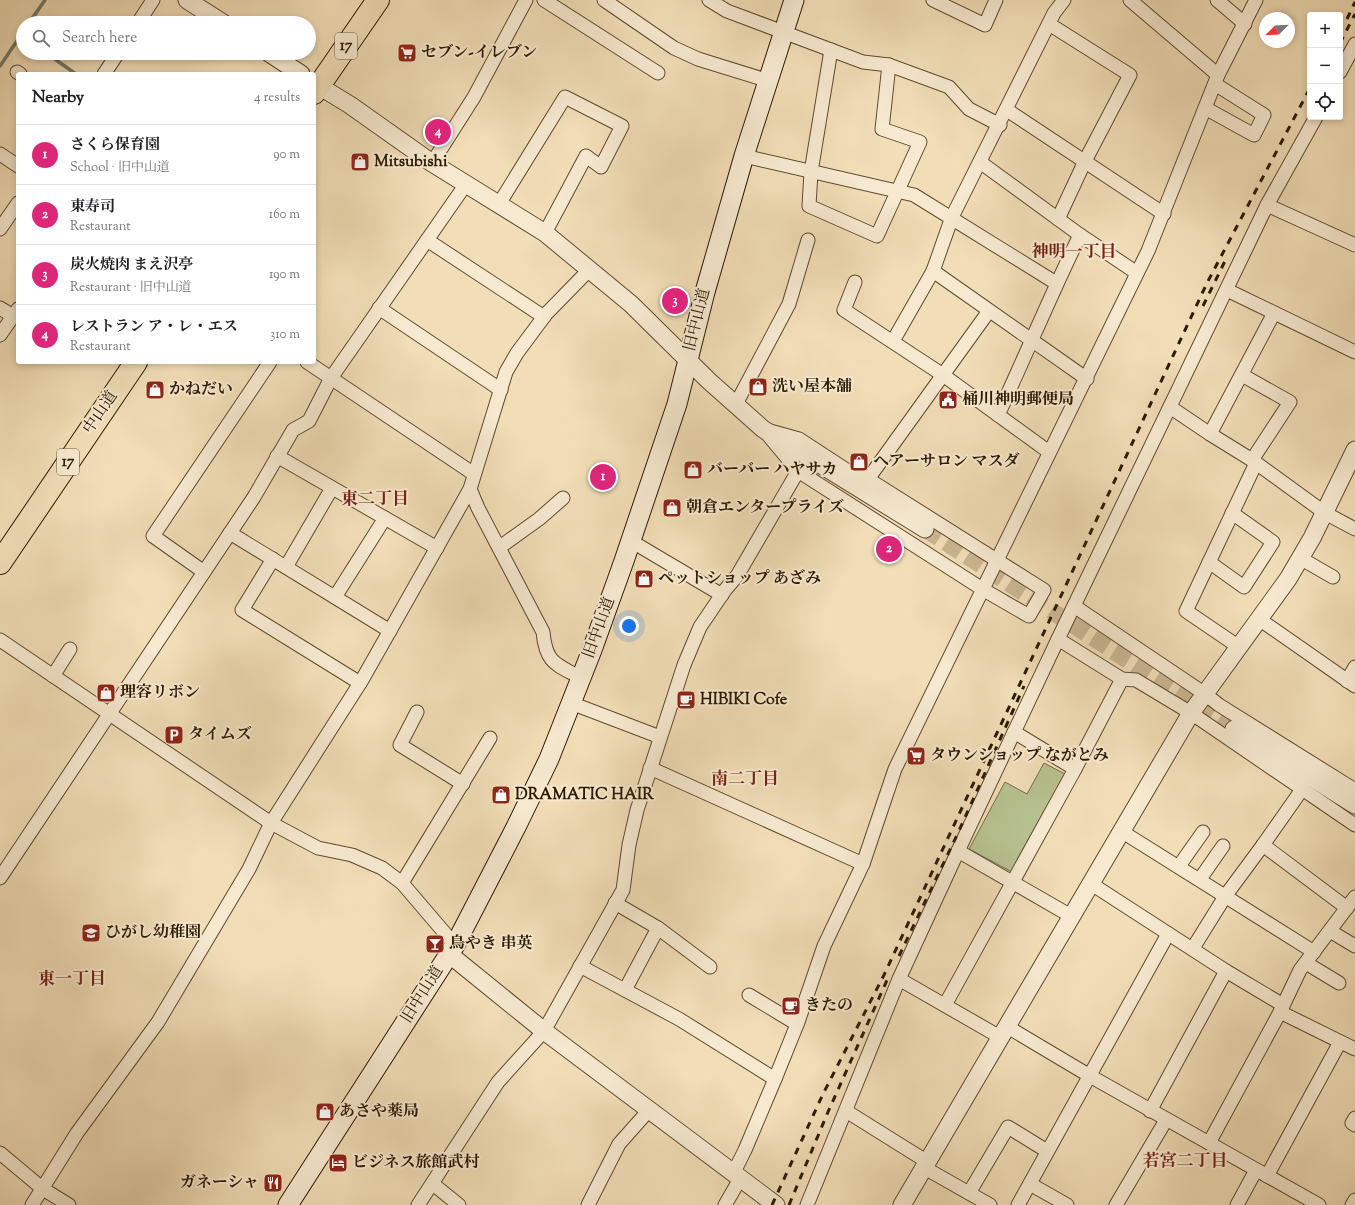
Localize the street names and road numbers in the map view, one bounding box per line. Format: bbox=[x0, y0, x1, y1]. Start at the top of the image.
road number: 17 bbox=[335, 33, 357, 59]
street label: 旧中山道 bbox=[679, 286, 717, 354]
street label: 中山道 bbox=[78, 387, 124, 439]
road number: 17 bbox=[57, 449, 79, 475]
street label: 旧中山道 bbox=[578, 594, 622, 662]
street label: 旧中山道 bbox=[396, 962, 450, 1028]

